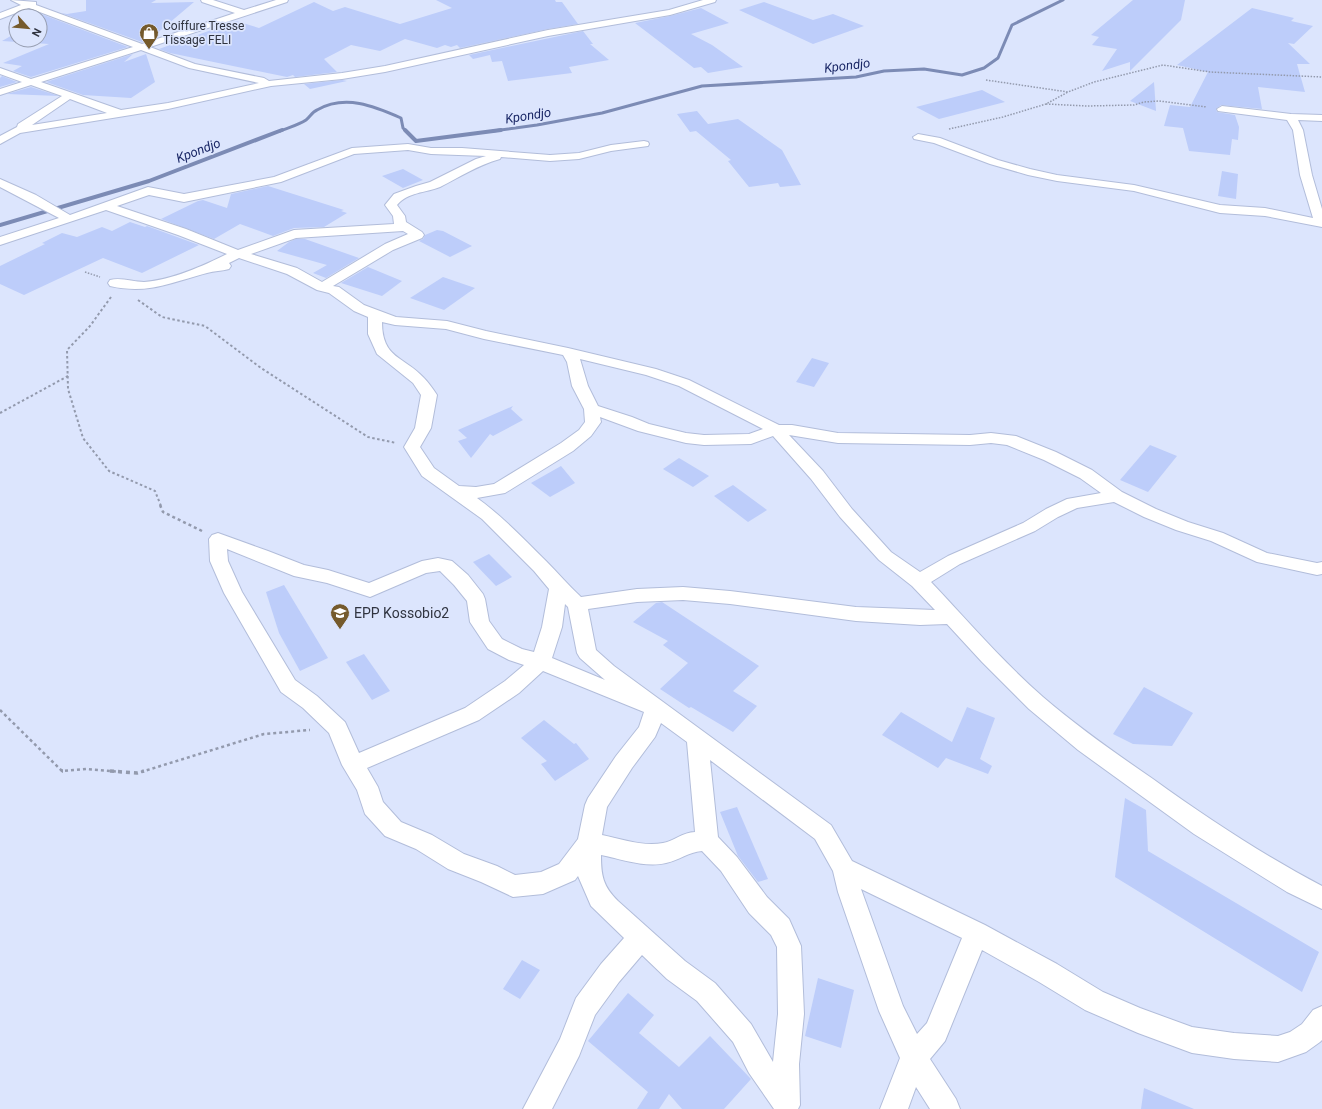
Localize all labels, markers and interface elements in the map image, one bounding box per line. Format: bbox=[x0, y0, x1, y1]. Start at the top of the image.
north arrow bbox=[8, 8, 48, 48]
place label: Coiffure Tresse Tissage FELI bbox=[163, 19, 244, 47]
shop icon: Coiffure Tresse Tissage FELI bbox=[138, 22, 160, 50]
text: N bbox=[29, 26, 44, 39]
water label: Kpondjo bbox=[823, 55, 871, 76]
water label: Kpondjo bbox=[504, 104, 552, 127]
water label: Kpondjo bbox=[174, 135, 222, 166]
school or university icon: EPP Kossobio2 bbox=[329, 602, 351, 630]
place label: EPP Kossobio2 bbox=[354, 605, 449, 621]

